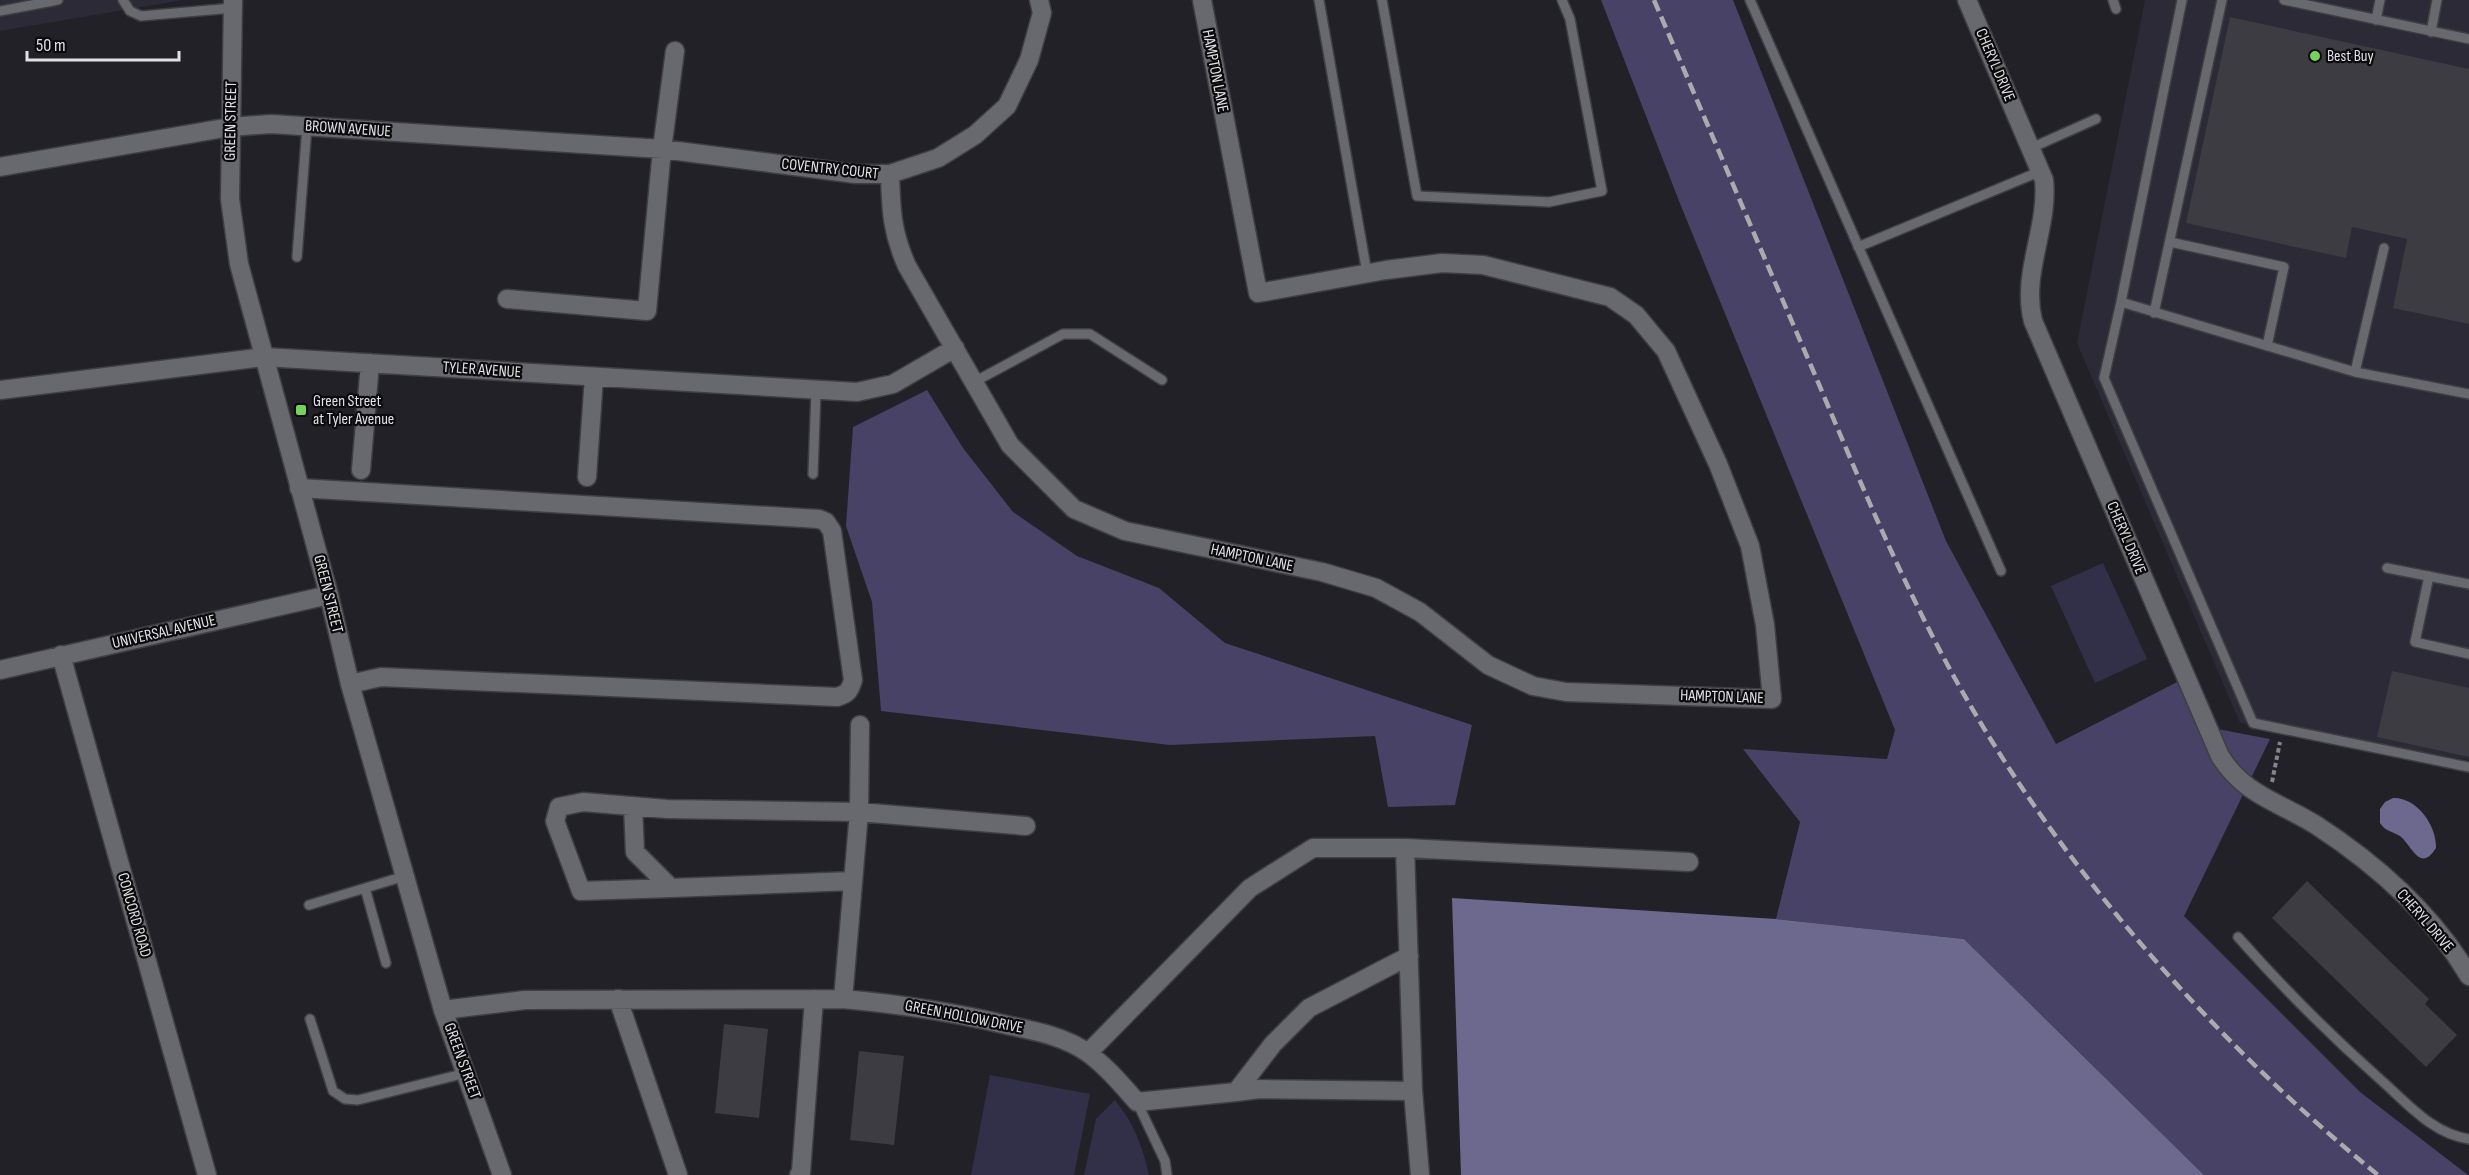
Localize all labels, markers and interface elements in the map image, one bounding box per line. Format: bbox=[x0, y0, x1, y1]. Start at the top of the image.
scale bar bbox=[27, 24, 178, 62]
street label: CHERYL DRIVE bbox=[1971, 26, 2019, 104]
street label: HAMPTON LANE bbox=[1198, 28, 1232, 114]
text: 50 m bbox=[36, 35, 66, 56]
place label: Best Buy bbox=[2327, 47, 2374, 66]
marker: Best Buy bbox=[2308, 49, 2322, 63]
street label: GREEN STREET bbox=[221, 81, 241, 161]
street label: BROWN AVENUE bbox=[304, 117, 392, 141]
street label: COVENTRY COURT bbox=[781, 154, 880, 184]
street label: TYLER AVENUE bbox=[442, 358, 522, 382]
place label: Green Street at Tyler Avenue bbox=[313, 392, 394, 429]
marker: Green Street at Tyler Avenue bbox=[294, 403, 308, 417]
street label: CHERYL DRIVE bbox=[2102, 499, 2150, 577]
street label: HAMPTON LANE bbox=[1209, 540, 1295, 576]
street label: GREEN STREET bbox=[309, 553, 347, 635]
street label: UNIVERSAL AVENUE bbox=[110, 611, 218, 653]
street label: HAMPTON LANE bbox=[1680, 686, 1764, 708]
street label: CONCORD ROAD bbox=[113, 871, 155, 959]
street label: CHERYL DRIVE bbox=[2393, 886, 2457, 956]
street label: GREEN HOLLOW DRIVE bbox=[903, 996, 1025, 1038]
street label: GREEN STREET bbox=[439, 1020, 485, 1102]

